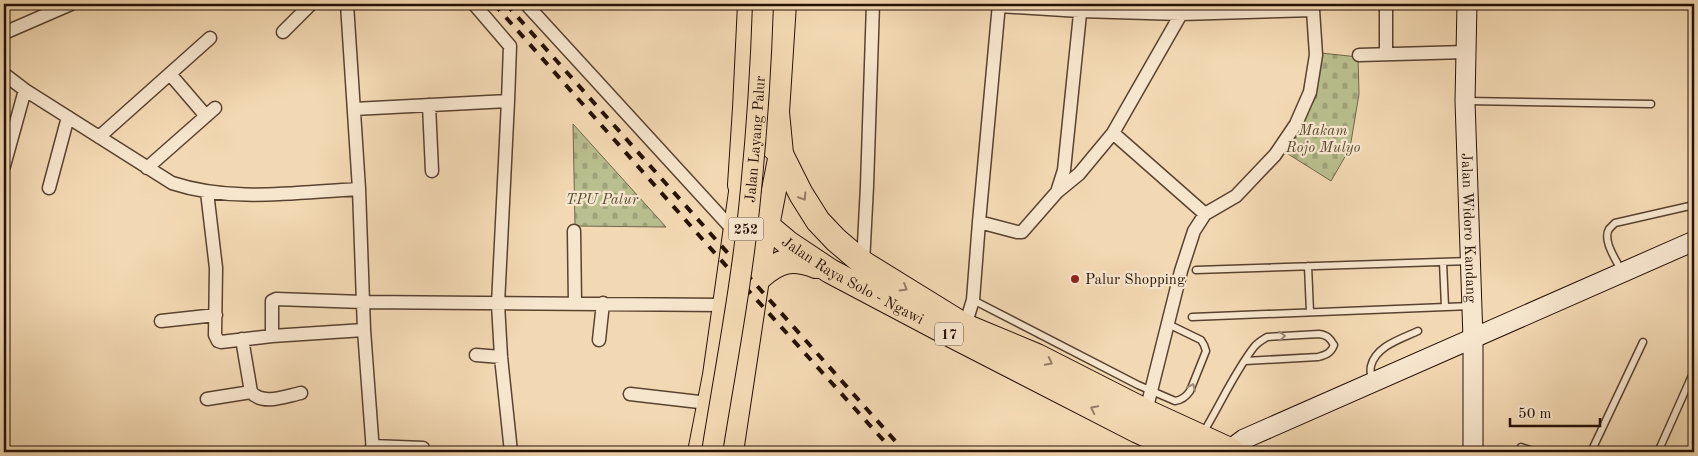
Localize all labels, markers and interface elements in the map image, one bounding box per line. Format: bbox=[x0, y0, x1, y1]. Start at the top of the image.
street label: Jalan Layang Palur bbox=[744, 75, 769, 203]
park label: Makam Rojo Mulyo bbox=[1285, 124, 1360, 156]
street label: Jalan Widoro Kandang bbox=[1458, 153, 1478, 303]
one-way arrow bbox=[797, 192, 807, 201]
park label: TPU Palur bbox=[566, 193, 639, 208]
road number: 252 bbox=[728, 218, 764, 240]
street label: Jalan Raya Solo - Ngawi bbox=[778, 235, 926, 328]
marker: Palur Shopping bbox=[1069, 273, 1081, 285]
place label: Palur Shopping bbox=[1085, 273, 1185, 288]
one-way arrow bbox=[899, 282, 908, 292]
road number: 17 bbox=[935, 322, 963, 346]
one-way arrow bbox=[1279, 331, 1287, 342]
one-way arrow bbox=[1044, 356, 1053, 366]
one-way arrow bbox=[1185, 383, 1196, 392]
scale bar bbox=[1510, 396, 1600, 428]
one-way arrow bbox=[1091, 405, 1100, 415]
text: 50 m bbox=[1518, 407, 1552, 422]

